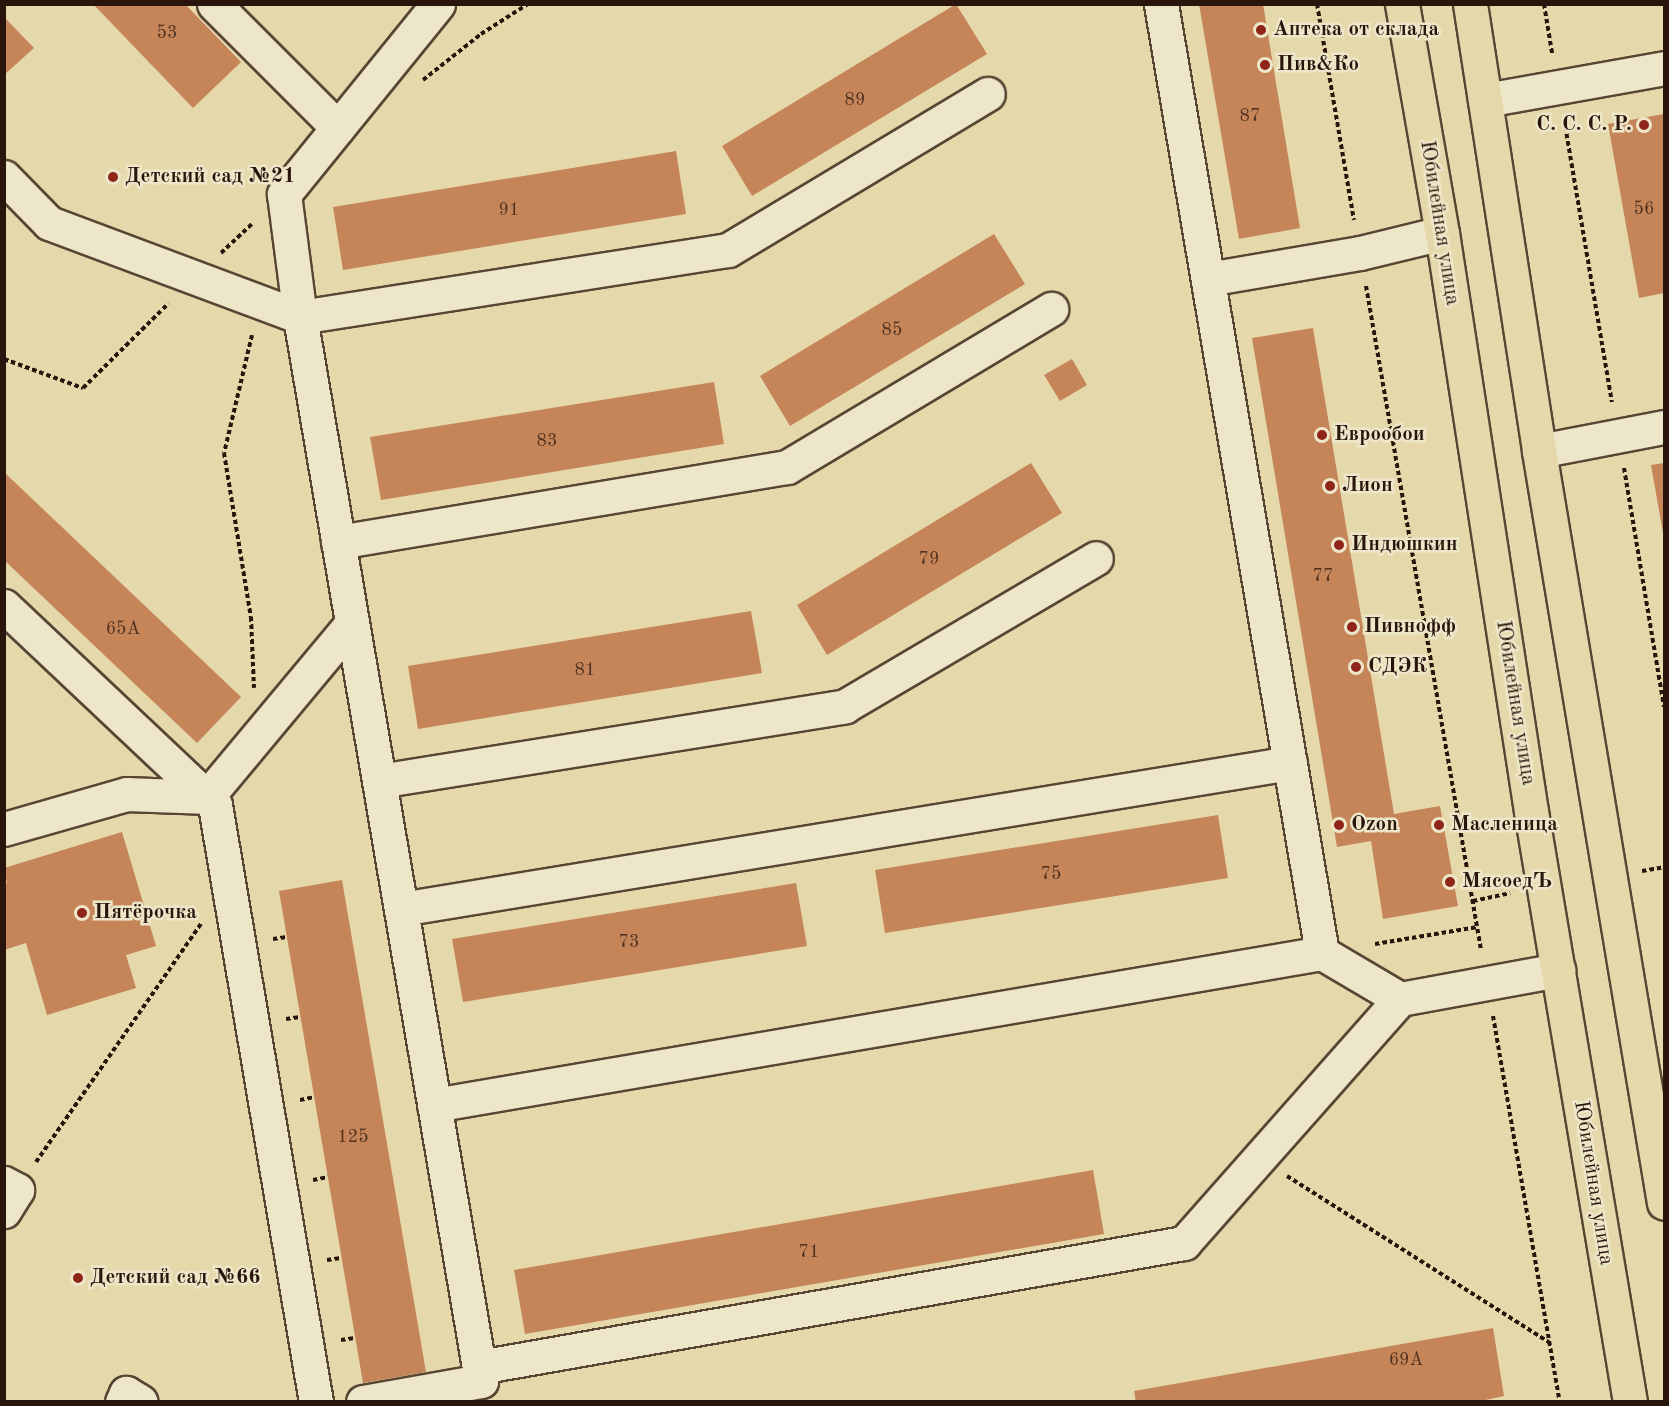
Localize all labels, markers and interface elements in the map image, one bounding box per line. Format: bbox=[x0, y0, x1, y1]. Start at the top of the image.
place label: Аптека от склада bbox=[1273, 17, 1439, 43]
house number: 53 bbox=[157, 22, 177, 44]
marker: Аптека от склада bbox=[1254, 23, 1268, 37]
place label: Пив&Ко bbox=[1277, 52, 1359, 78]
marker: Пив&Ко bbox=[1258, 58, 1272, 72]
house number: 89 bbox=[845, 89, 865, 111]
house number: 87 bbox=[1240, 105, 1260, 127]
place label: С. С. С. Р. bbox=[1536, 112, 1632, 138]
marker: С. С. С. Р. bbox=[1637, 118, 1651, 132]
street label: Юбилейная улица bbox=[1414, 139, 1464, 307]
place label: Детский сад №21 bbox=[125, 164, 295, 190]
marker: Детский сад №21 bbox=[106, 170, 120, 184]
house number: 56 bbox=[1634, 198, 1654, 220]
house number: 91 bbox=[499, 199, 519, 221]
house number: 85 bbox=[882, 319, 902, 341]
place label: Еврообои bbox=[1334, 422, 1425, 448]
marker: Еврообои bbox=[1315, 428, 1329, 442]
house number: 83 bbox=[537, 430, 557, 452]
place label: Лион bbox=[1342, 473, 1393, 499]
marker: Лион bbox=[1323, 479, 1337, 493]
place label: Индюшкин bbox=[1351, 532, 1458, 558]
marker: Индюшкин bbox=[1332, 538, 1346, 552]
house number: 79 bbox=[919, 548, 939, 570]
house number: 77 bbox=[1313, 565, 1333, 587]
place label: Пивнофф bbox=[1364, 614, 1456, 640]
house number: 65А bbox=[106, 618, 140, 640]
street label: Юбилейная улица bbox=[1490, 619, 1540, 787]
marker: Пивнофф bbox=[1345, 620, 1359, 634]
place label: СДЭК bbox=[1368, 654, 1427, 680]
house number: 81 bbox=[575, 659, 595, 681]
marker: СДЭК bbox=[1349, 660, 1363, 674]
place label: Ozon bbox=[1351, 812, 1398, 838]
place label: Масленица bbox=[1451, 812, 1558, 838]
marker: Ozon bbox=[1332, 818, 1346, 832]
marker: Масленица bbox=[1432, 818, 1446, 832]
house number: 75 bbox=[1041, 863, 1061, 885]
place label: МясоедЪ bbox=[1462, 869, 1552, 895]
marker: МясоедЪ bbox=[1443, 875, 1457, 889]
place label: Пятёрочка bbox=[94, 900, 197, 926]
marker: Пятёрочка bbox=[75, 906, 89, 920]
house number: 73 bbox=[619, 931, 639, 953]
street label: Юбилейная улица bbox=[1568, 1099, 1618, 1267]
house number: 125 bbox=[337, 1126, 369, 1148]
house number: 71 bbox=[799, 1241, 819, 1263]
place label: Детский сад №66 bbox=[90, 1265, 260, 1291]
marker: Детский сад №66 bbox=[71, 1271, 85, 1285]
house number: 69А bbox=[1389, 1349, 1423, 1371]

